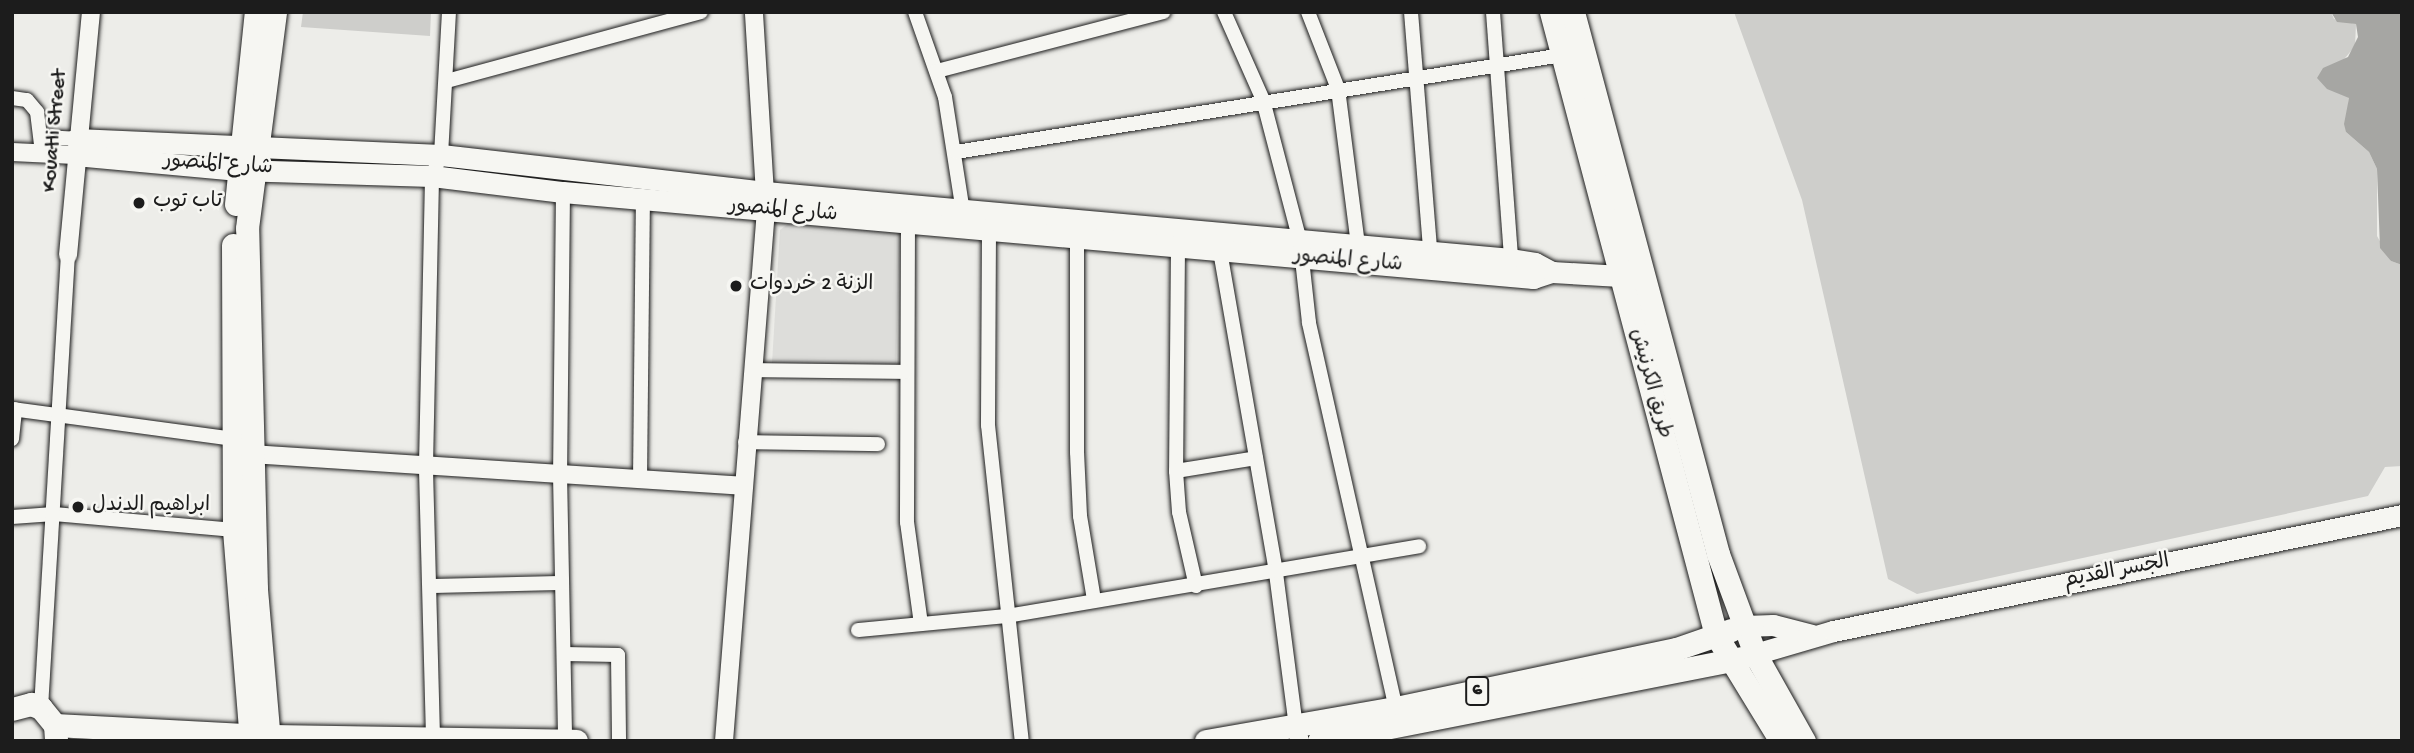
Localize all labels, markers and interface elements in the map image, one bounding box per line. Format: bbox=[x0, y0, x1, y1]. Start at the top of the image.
street label: Kouatli Street bbox=[38, 69, 74, 193]
street label: شارع المنصور bbox=[162, 150, 274, 182]
place label: تاب توب bbox=[153, 190, 222, 216]
marker: تاب توب bbox=[131, 195, 147, 211]
street label: شارع المنصور bbox=[727, 195, 839, 229]
street label: شارع المنصور bbox=[1292, 245, 1404, 279]
place label: الزنة 2 خردوات bbox=[750, 273, 873, 299]
marker: الزنة 2 خردوات bbox=[728, 278, 744, 294]
street label: طريق الكرنيش bbox=[1622, 326, 1676, 442]
place label: ابراهيم الدندل bbox=[92, 494, 210, 520]
marker: ابراهيم الدندل bbox=[70, 499, 86, 515]
street label: الجسر القديم bbox=[2062, 550, 2172, 596]
road number: 6 bbox=[1465, 676, 1489, 706]

